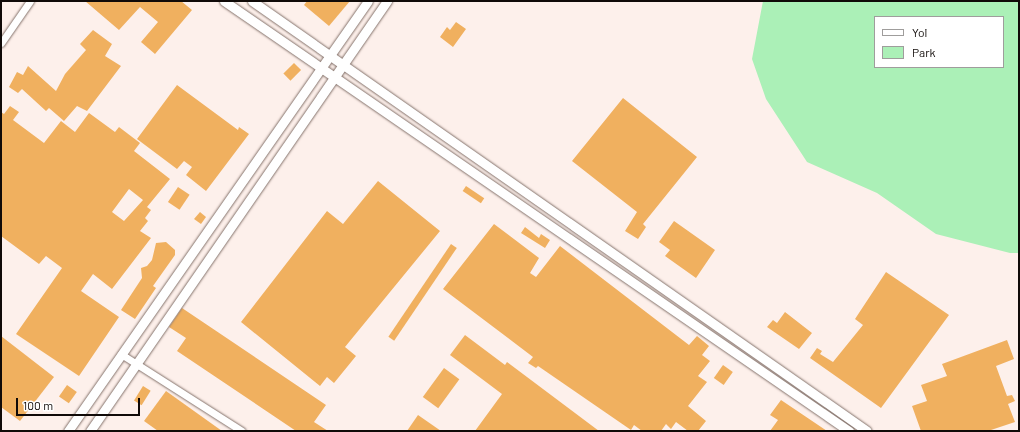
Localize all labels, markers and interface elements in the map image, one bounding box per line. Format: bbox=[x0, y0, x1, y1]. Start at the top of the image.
legend bbox=[874, 16, 1004, 68]
text: Yol bbox=[912, 25, 927, 39]
text: Park bbox=[912, 45, 936, 59]
scale bar bbox=[18, 390, 142, 416]
text: 100 m bbox=[23, 398, 53, 412]

